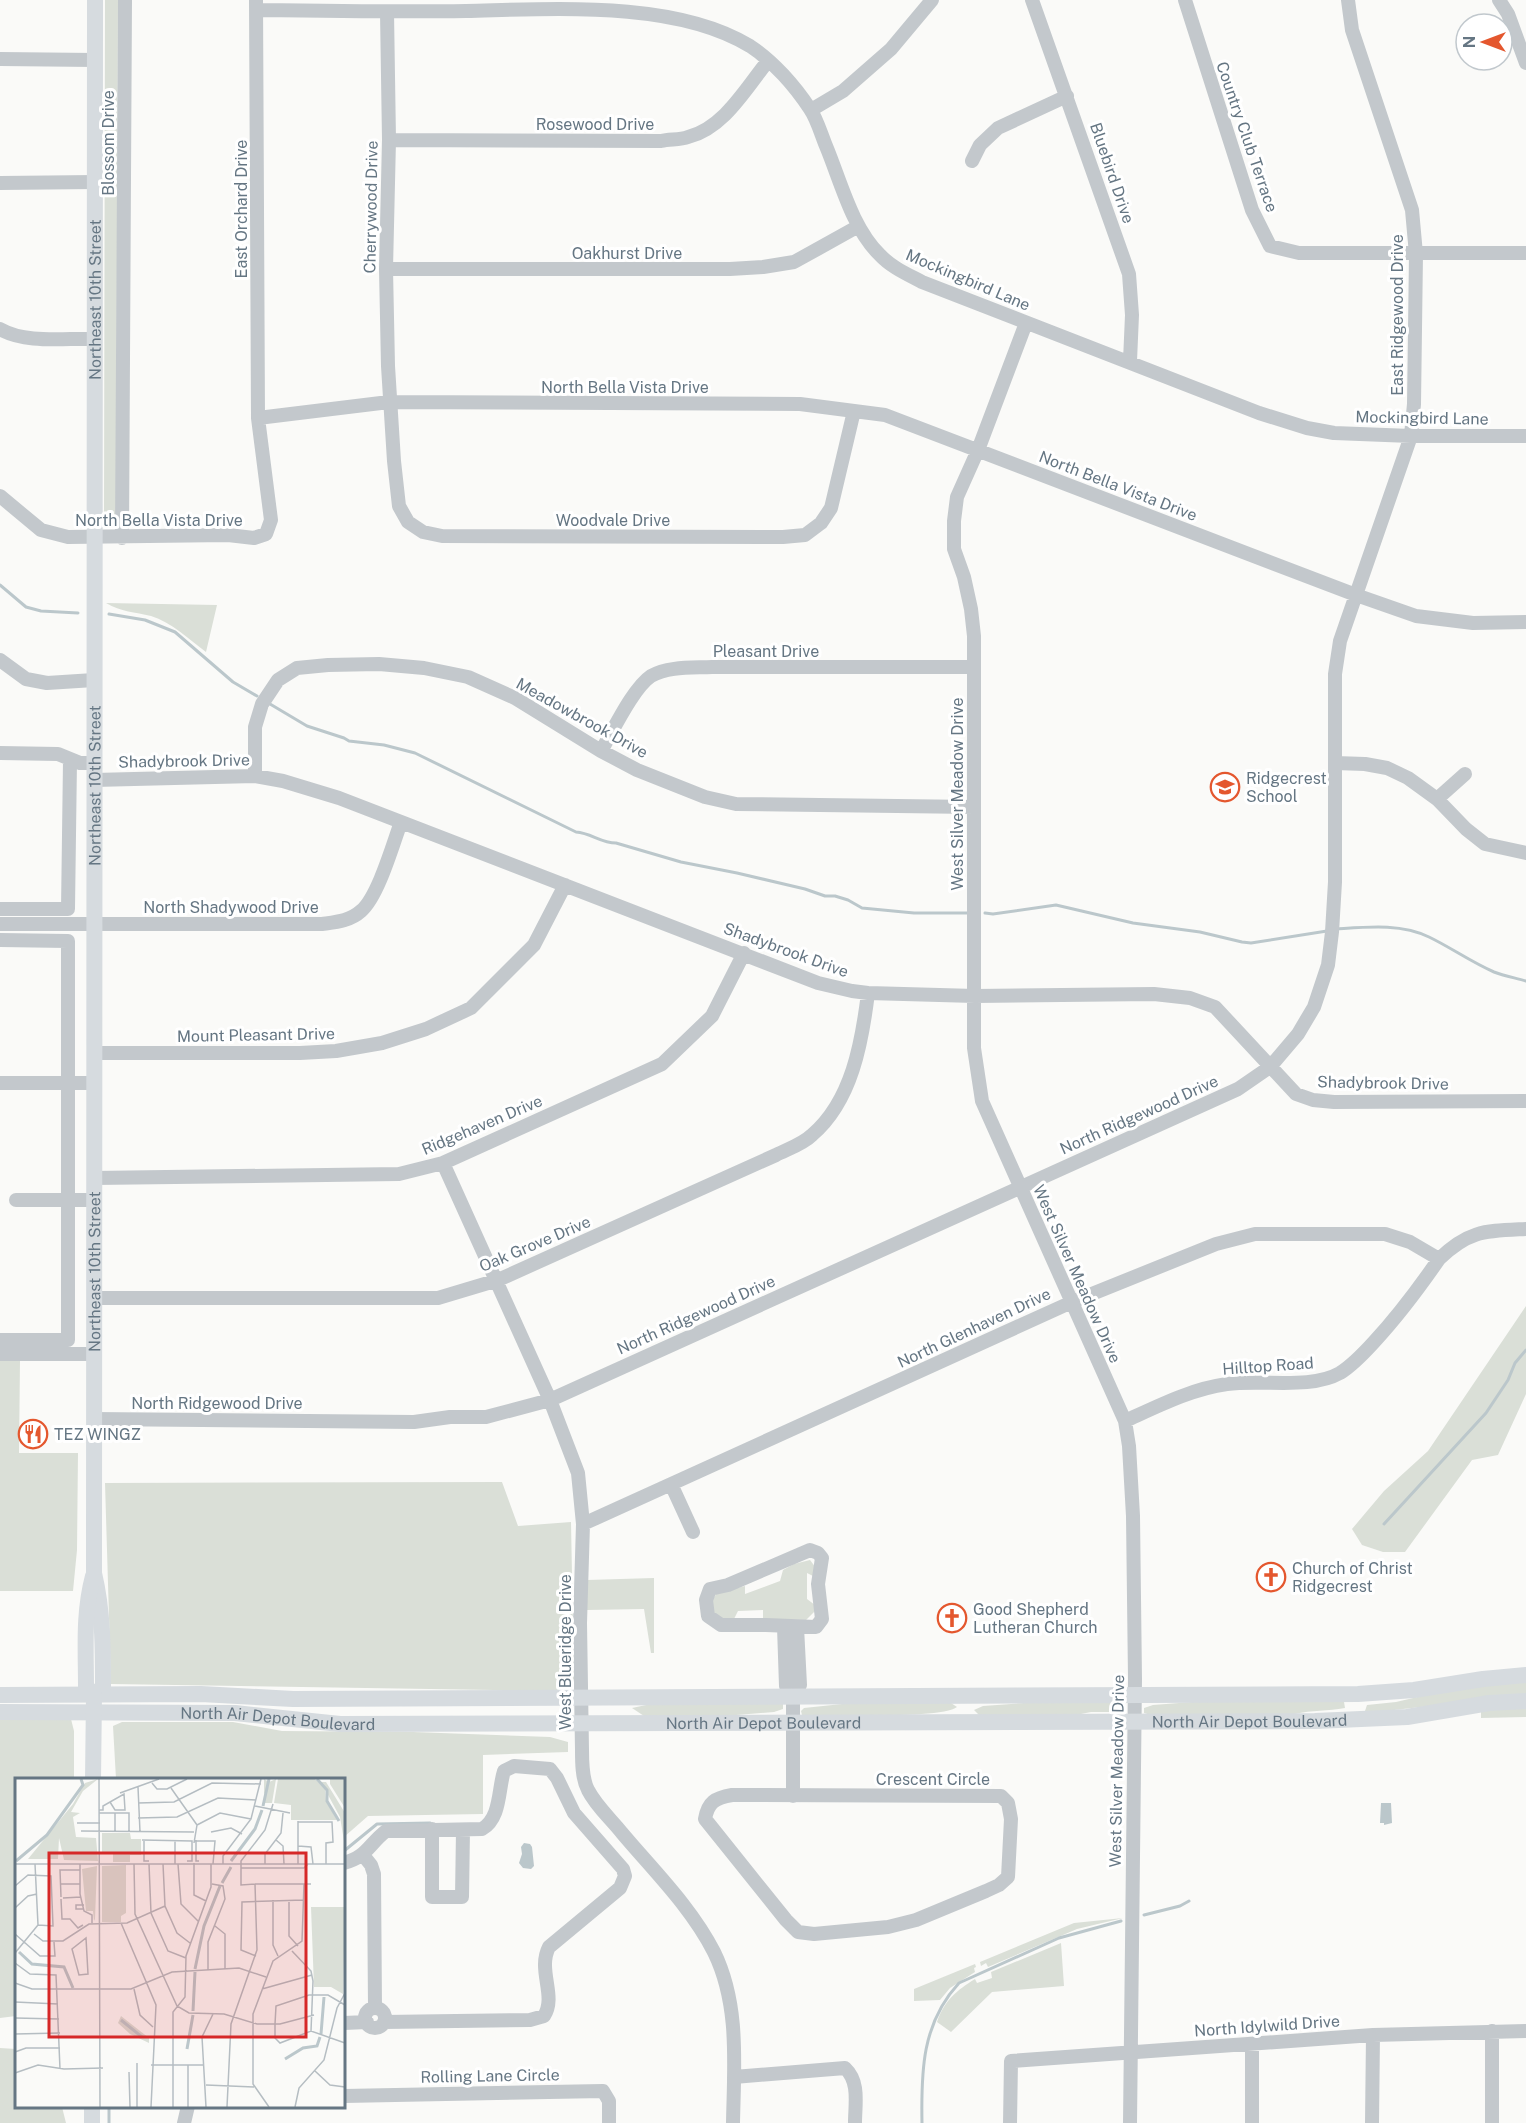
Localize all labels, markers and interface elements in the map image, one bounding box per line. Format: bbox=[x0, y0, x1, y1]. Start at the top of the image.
north arrow bbox=[1454, 12, 1514, 72]
text: N bbox=[1460, 36, 1479, 48]
street label: Country Club Terrace bbox=[1212, 59, 1282, 215]
street label: Blossom Drive bbox=[99, 90, 118, 196]
street label: Rosewood Drive bbox=[536, 115, 654, 134]
street label: Bluebird Drive bbox=[1086, 120, 1138, 226]
street label: East Orchard Drive bbox=[232, 140, 251, 278]
street label: Cherrywood Drive bbox=[360, 140, 382, 274]
street label: Northeast 10th Street bbox=[85, 219, 104, 380]
street label: East Ridgewood Drive bbox=[1388, 234, 1407, 396]
street label: Oakhurst Drive bbox=[572, 244, 682, 263]
street label: Mockingbird Lane bbox=[903, 245, 1033, 315]
street label: North Bella Vista Drive bbox=[541, 378, 709, 397]
street label: Mockingbird Lane bbox=[1355, 407, 1489, 429]
street label: North Bella Vista Drive bbox=[1036, 447, 1200, 525]
street label: North Bella Vista Drive bbox=[75, 511, 243, 530]
street label: Woodvale Drive bbox=[556, 511, 670, 530]
street label: Pleasant Drive bbox=[713, 642, 819, 661]
street label: Meadowbrook Drive bbox=[513, 674, 651, 762]
street label: West Silver Meadow Drive bbox=[948, 698, 967, 890]
street label: Northeast 10th Street bbox=[85, 705, 104, 866]
street label: Shadybrook Drive bbox=[118, 750, 250, 772]
place label: Ridgecrest School bbox=[1246, 769, 1327, 806]
school or university icon: Ridgecrest School bbox=[1209, 771, 1241, 803]
street label: North Shadywood Drive bbox=[143, 898, 319, 917]
street label: Shadybrook Drive bbox=[721, 919, 851, 981]
street label: Mount Pleasant Drive bbox=[177, 1024, 335, 1046]
street label: North Ridgewood Drive bbox=[1057, 1071, 1221, 1159]
street label: Shadybrook Drive bbox=[1317, 1072, 1449, 1094]
street label: Ridgehaven Drive bbox=[419, 1091, 545, 1159]
street label: West Silver Meadow Drive bbox=[1029, 1182, 1125, 1366]
street label: Northeast 10th Street bbox=[85, 1191, 104, 1352]
street label: Oak Grove Drive bbox=[476, 1212, 594, 1276]
street label: North Ridgewood Drive bbox=[614, 1271, 778, 1359]
street label: North Glenhaven Drive bbox=[894, 1284, 1054, 1372]
street label: Hilltop Road bbox=[1222, 1353, 1314, 1379]
street label: North Ridgewood Drive bbox=[131, 1394, 303, 1413]
restaurant icon: TEZ WINGZ bbox=[17, 1418, 49, 1450]
place label: TEZ WINGZ bbox=[54, 1425, 141, 1444]
place label: Church of Christ Ridgecrest bbox=[1292, 1559, 1413, 1596]
church icon: Church of Christ Ridgecrest bbox=[1255, 1561, 1287, 1593]
street label: West Blueridge Drive bbox=[556, 1574, 575, 1730]
place label: Good Shepherd Lutheran Church bbox=[973, 1600, 1098, 1637]
church icon: Good Shepherd Lutheran Church bbox=[936, 1602, 968, 1634]
street label: West Silver Meadow Drive bbox=[1106, 1674, 1128, 1868]
street label: North Air Depot Boulevard bbox=[180, 1703, 375, 1734]
street label: North Air Depot Boulevard bbox=[1152, 1710, 1348, 1731]
street label: North Air Depot Boulevard bbox=[666, 1713, 861, 1732]
street label: Crescent Circle bbox=[876, 1770, 990, 1789]
inset map bbox=[15, 1778, 345, 2108]
street label: North Idylwild Drive bbox=[1193, 2011, 1341, 2041]
street label: Rolling Lane Circle bbox=[420, 2065, 560, 2087]

